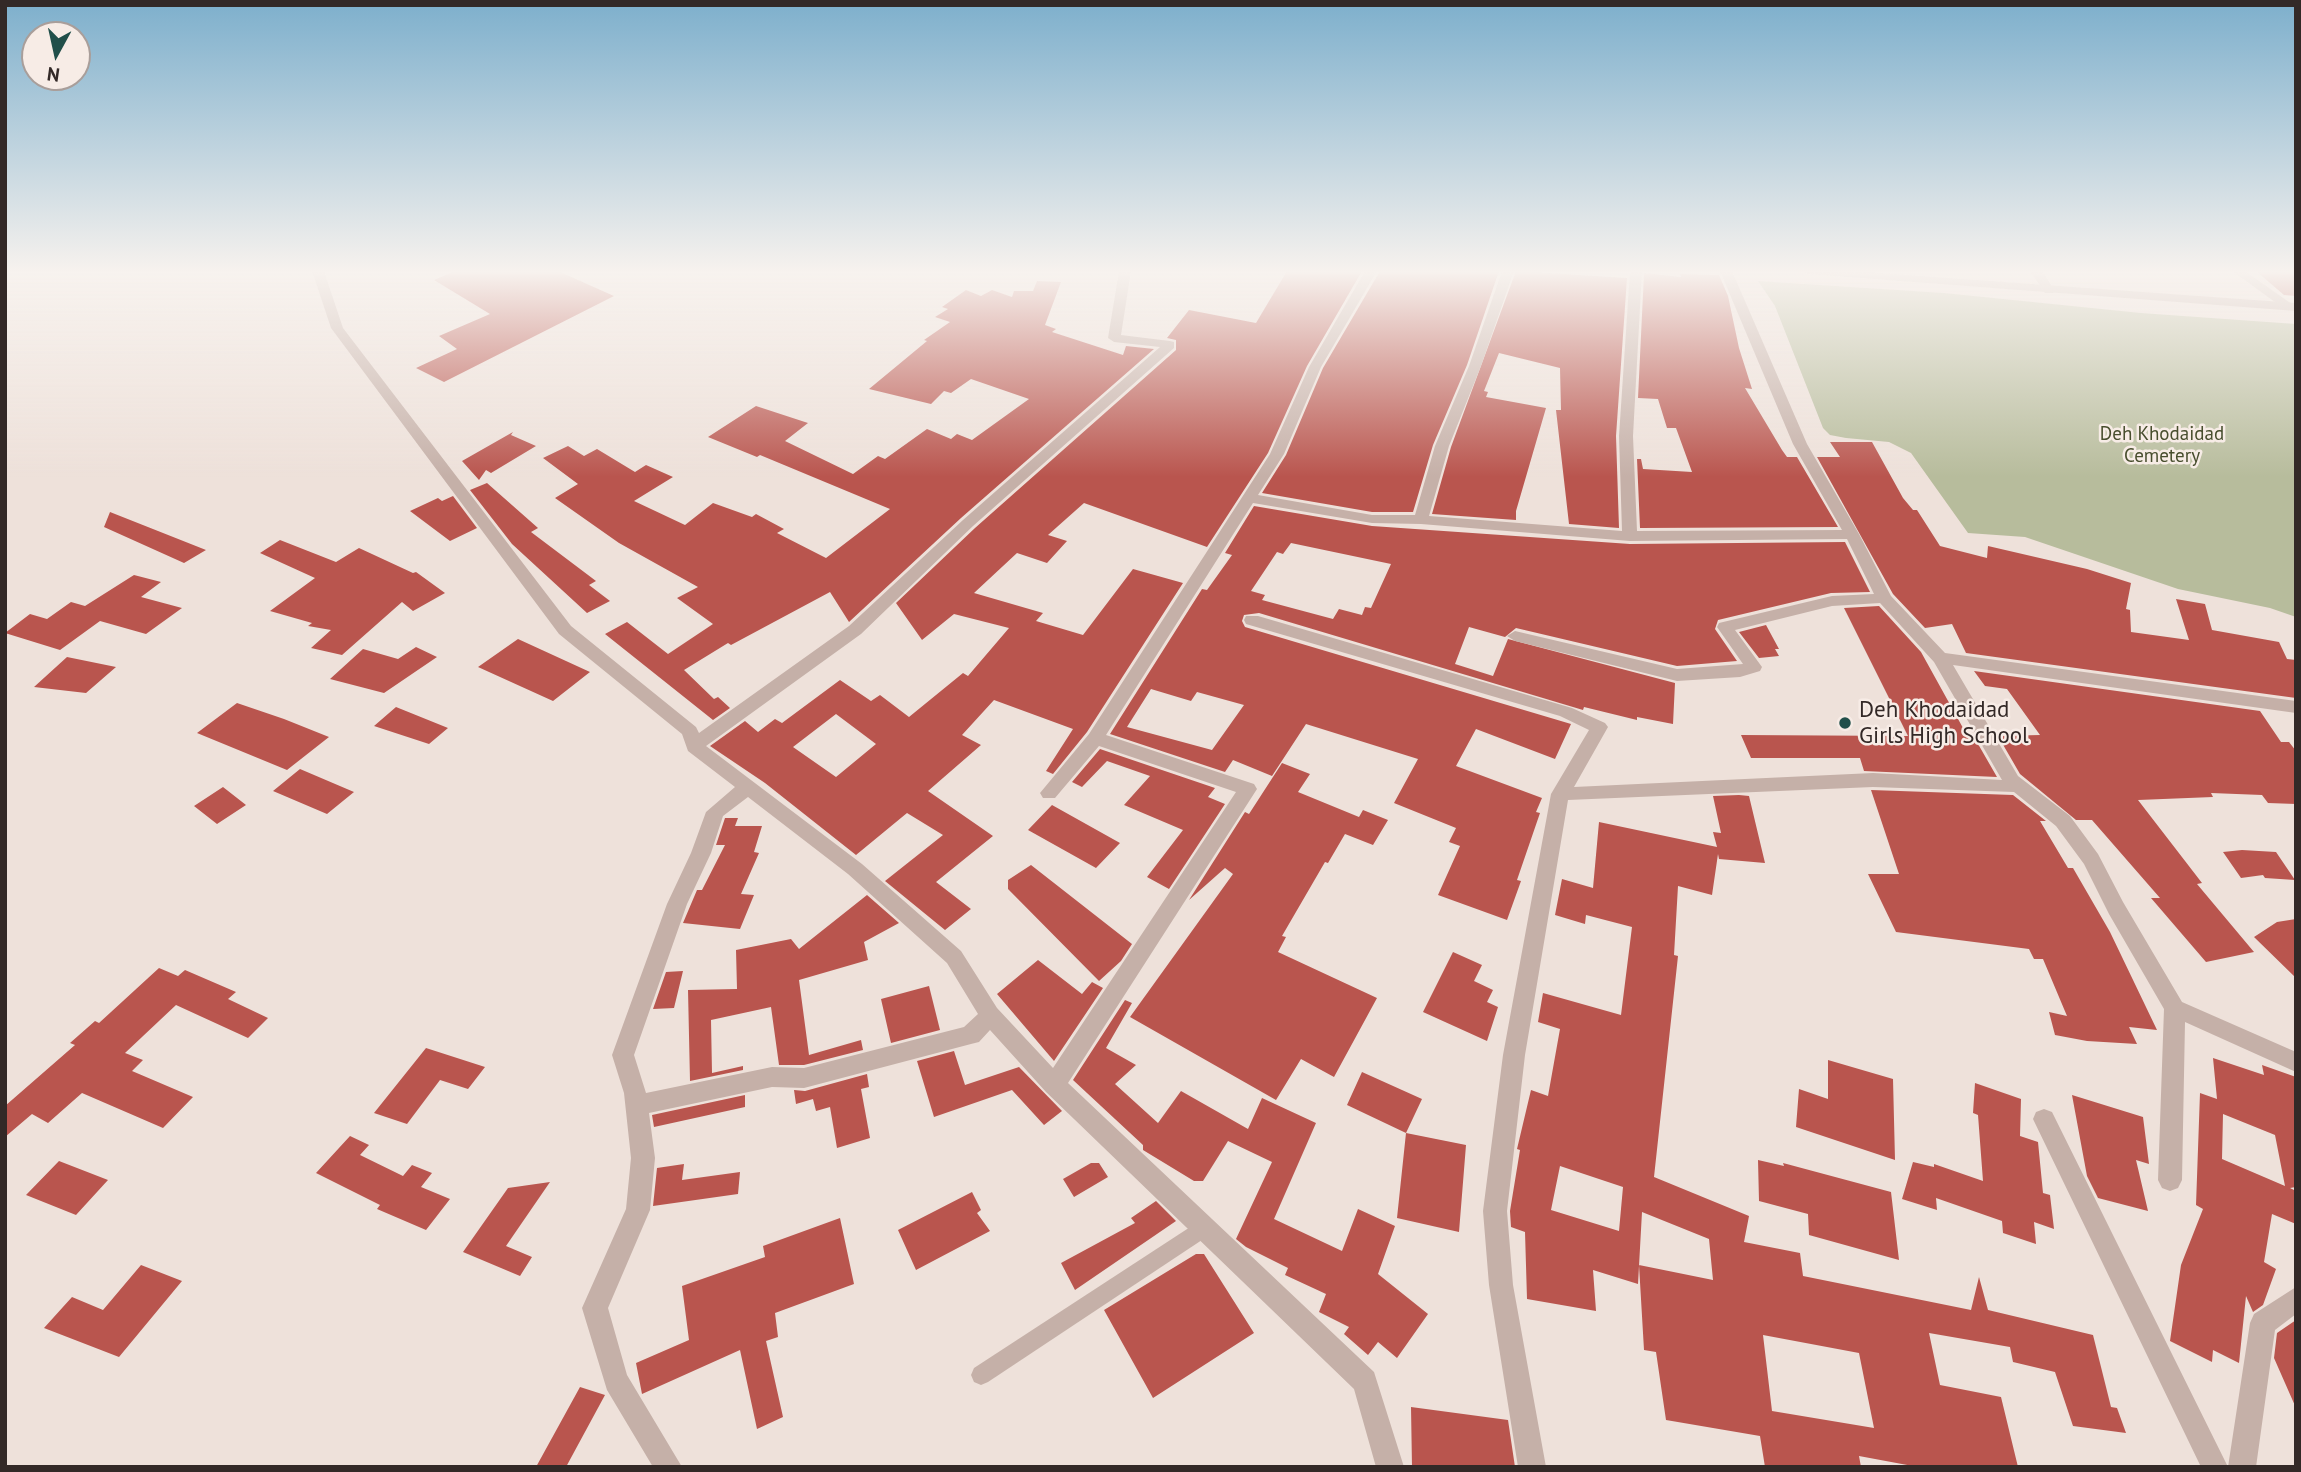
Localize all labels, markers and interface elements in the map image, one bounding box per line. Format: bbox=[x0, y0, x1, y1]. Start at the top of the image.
north arrow bbox=[21, 21, 91, 91]
text: N bbox=[46, 62, 61, 88]
park label: Deh Khodaidad Cemetery bbox=[2100, 424, 2224, 468]
place label: Deh Khodaidad Girls High School bbox=[1859, 696, 2029, 750]
marker: Deh Khodaidad Girls High School bbox=[1837, 715, 1853, 731]

